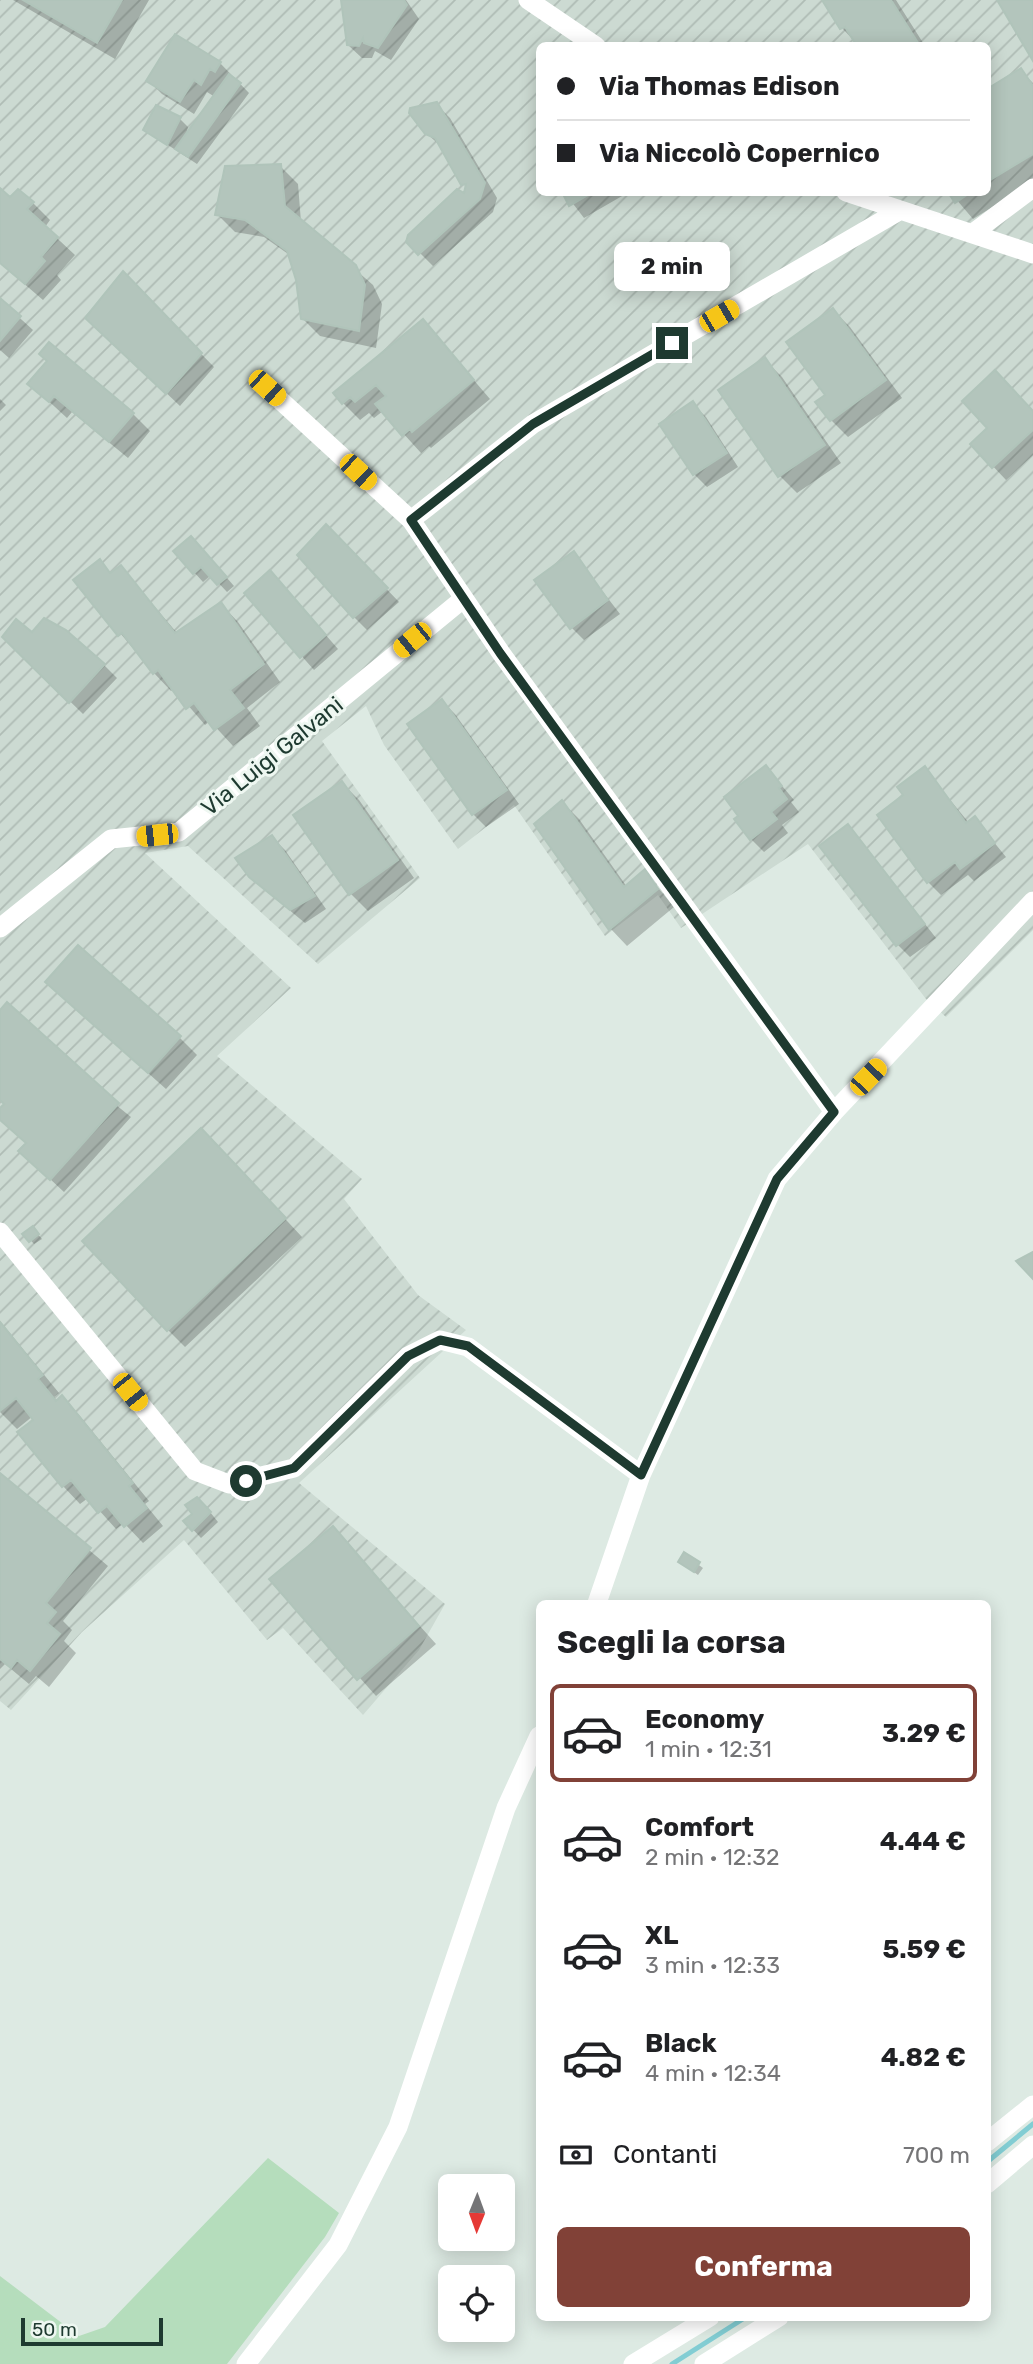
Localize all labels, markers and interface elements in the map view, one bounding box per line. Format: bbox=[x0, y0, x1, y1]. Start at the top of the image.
text: Via Thomas Edison bbox=[599, 71, 840, 102]
text: Via Niccolò Copernico bbox=[599, 138, 880, 169]
callout: 2 min bbox=[614, 242, 730, 290]
text: 2 min bbox=[641, 252, 703, 280]
car bbox=[696, 296, 743, 336]
route end bbox=[656, 327, 688, 359]
car bbox=[245, 366, 290, 410]
car bbox=[336, 450, 381, 494]
car bbox=[390, 619, 435, 661]
street label: Via Luigi Galvani bbox=[195, 690, 349, 822]
car bbox=[136, 822, 179, 848]
car bbox=[846, 1055, 891, 1099]
car bbox=[109, 1369, 152, 1415]
route start bbox=[230, 1465, 262, 1497]
text: Scegli la corsa bbox=[557, 1623, 786, 1661]
icon: car bbox=[561, 1702, 624, 1765]
text: Economy bbox=[645, 1704, 764, 1735]
text: 3.29 € bbox=[882, 1718, 966, 1749]
text: 1 min · 12:31 bbox=[645, 1735, 772, 1763]
icon: car bbox=[561, 1810, 624, 1873]
text: Comfort bbox=[645, 1812, 754, 1843]
text: 4.44 € bbox=[880, 1826, 966, 1857]
text: 2 min · 12:32 bbox=[645, 1843, 780, 1871]
icon: car bbox=[561, 1918, 624, 1981]
text: XL bbox=[645, 1920, 678, 1951]
text: 5.59 € bbox=[883, 1934, 966, 1965]
text: 3 min · 12:33 bbox=[645, 1951, 780, 1979]
icon: car bbox=[561, 2026, 624, 2089]
text: Black bbox=[645, 2028, 717, 2059]
text: 4.82 € bbox=[881, 2042, 966, 2073]
text: 4 min · 12:34 bbox=[645, 2059, 781, 2087]
icon: cash bbox=[557, 2136, 595, 2174]
text: Contanti bbox=[613, 2139, 717, 2170]
text: 700 m bbox=[903, 2141, 970, 2169]
north arrow bbox=[438, 2174, 514, 2250]
map controls bbox=[438, 2174, 515, 2342]
button: Conferma bbox=[557, 2227, 970, 2307]
button: locate bbox=[438, 2265, 515, 2342]
scale bar bbox=[21, 2315, 163, 2347]
text: 50 m bbox=[32, 2318, 77, 2341]

